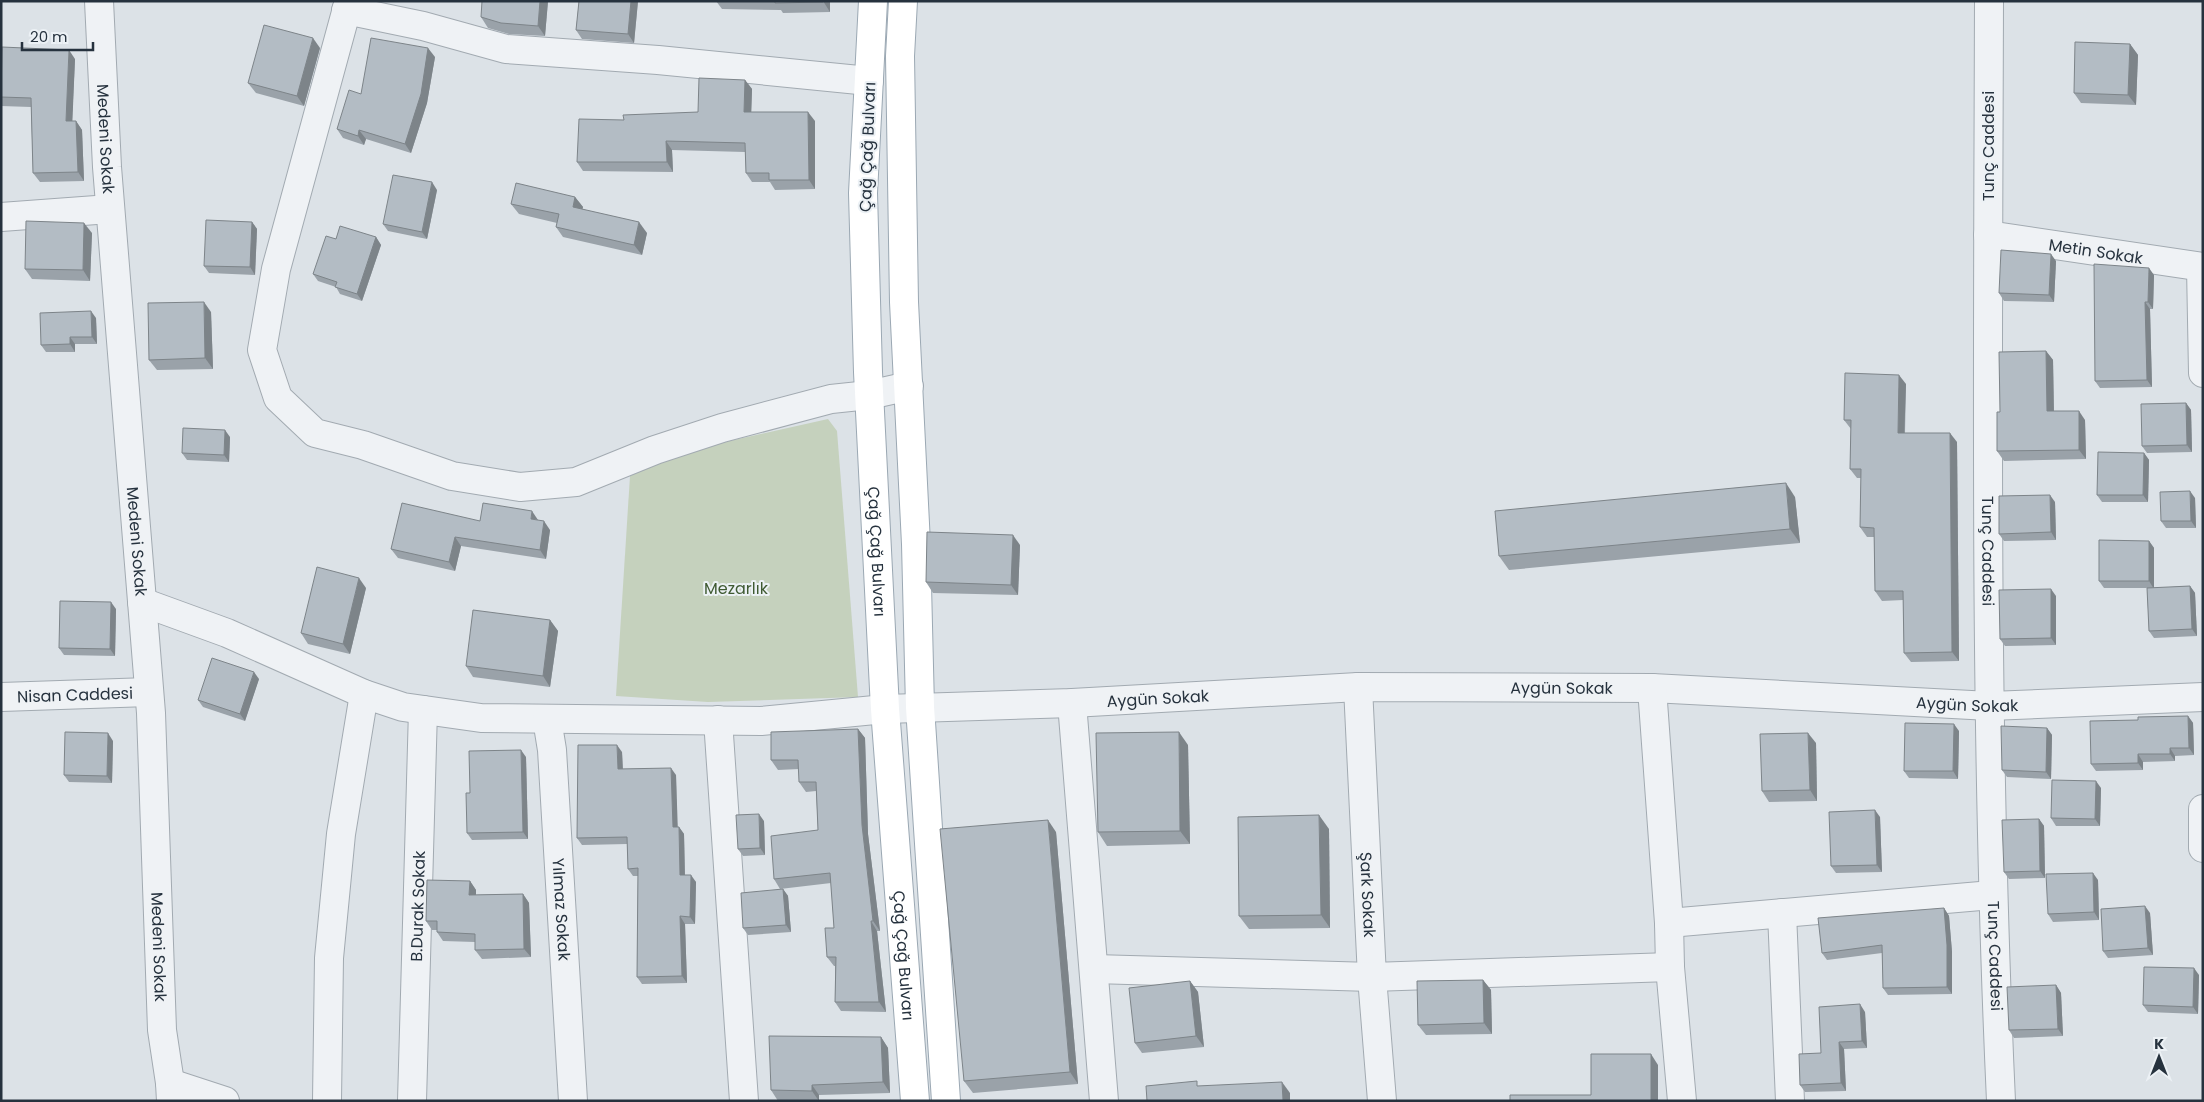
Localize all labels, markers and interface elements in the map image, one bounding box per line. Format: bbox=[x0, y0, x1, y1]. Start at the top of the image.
scale bar bbox=[22, 20, 94, 52]
text: 20 m bbox=[30, 26, 68, 47]
street label: Çağ Çağ Bulvarı bbox=[854, 82, 881, 212]
street label: Medeni Sokak bbox=[91, 83, 120, 195]
street label: Tunç Caddesi bbox=[1977, 91, 2000, 201]
street label: Metin Sokak bbox=[2047, 233, 2145, 270]
street label: Medeni Sokak bbox=[121, 486, 153, 598]
street label: Çağ Çağ Bulvarı bbox=[862, 486, 891, 617]
street label: Tunç Caddesi bbox=[1976, 496, 2000, 606]
park label: Mezarlık bbox=[704, 577, 769, 600]
street label: Aygün Sokak bbox=[1510, 677, 1614, 700]
street label: Nisan Caddesi bbox=[17, 682, 133, 708]
street label: Aygün Sokak bbox=[1106, 684, 1210, 713]
street label: Aygün Sokak bbox=[1915, 691, 2019, 718]
street label: B.Durak Sokak bbox=[405, 850, 431, 962]
street label: Şark Sokak bbox=[1354, 851, 1381, 939]
street label: Yılmaz Sokak bbox=[546, 857, 576, 962]
street label: Çağ Çağ Bulvarı bbox=[887, 890, 920, 1021]
street label: Medeni Sokak bbox=[145, 892, 172, 1003]
street label: Tunç Caddesi bbox=[1982, 901, 2008, 1011]
north arrow bbox=[2134, 1032, 2184, 1082]
text: K bbox=[2154, 1034, 2164, 1054]

